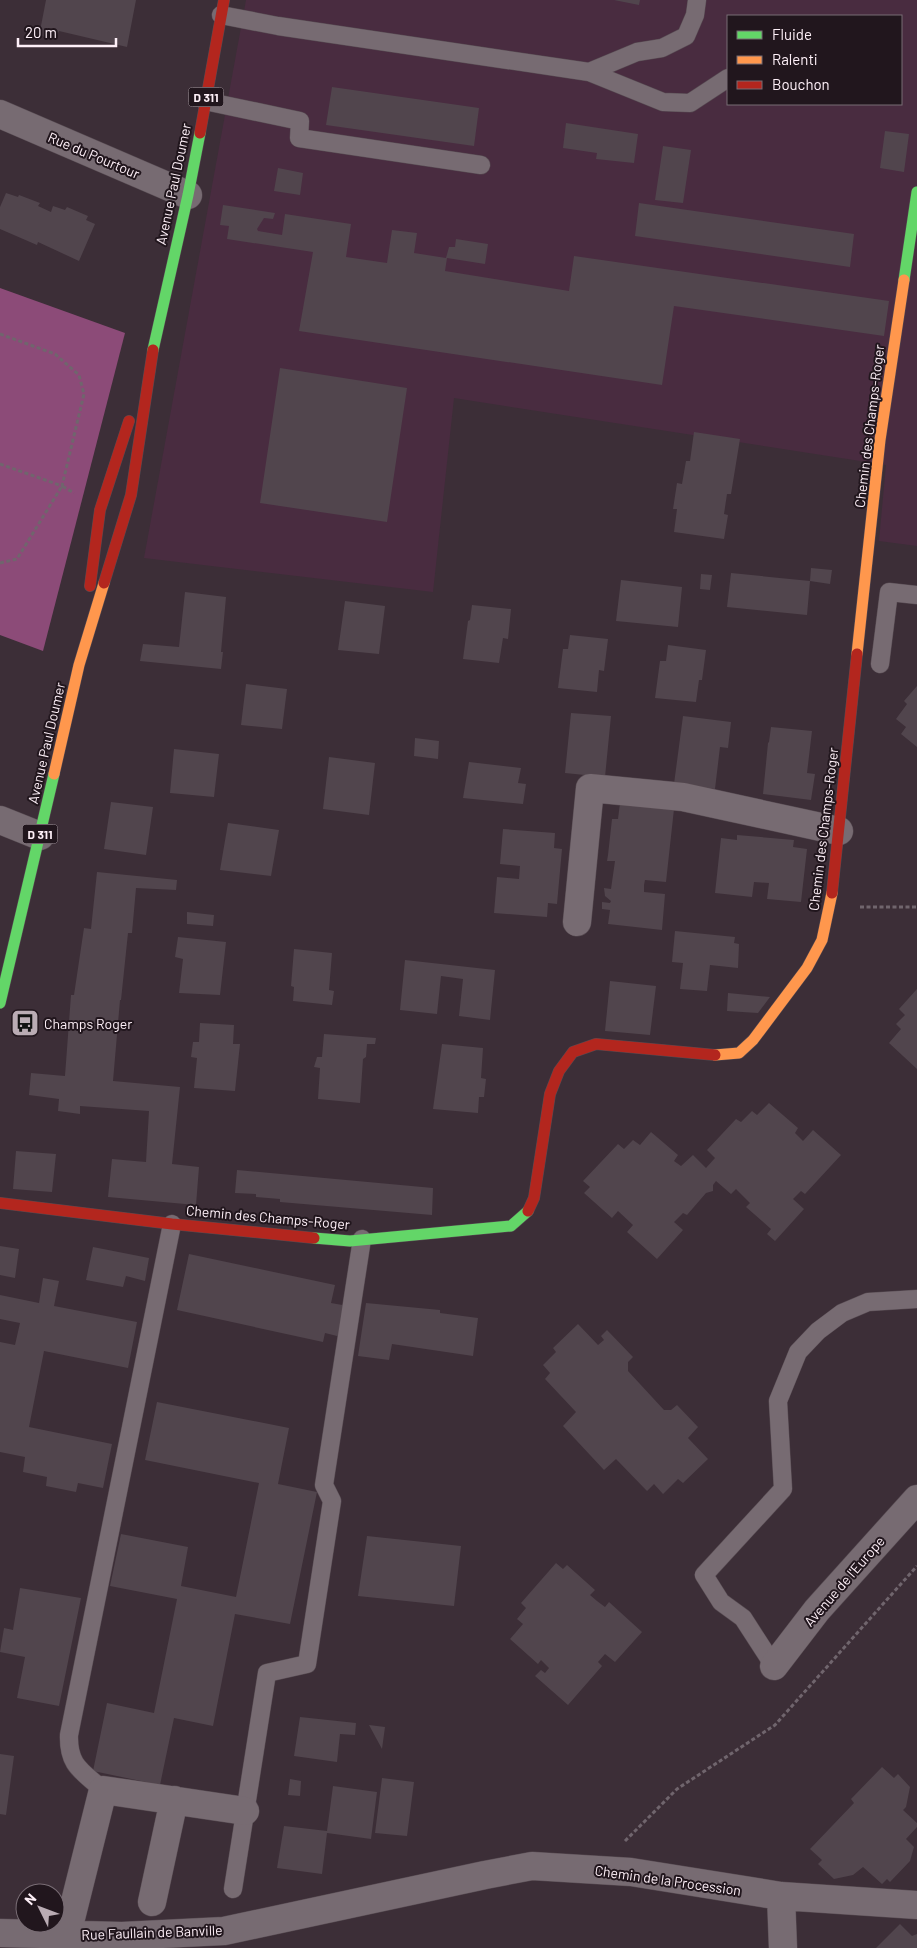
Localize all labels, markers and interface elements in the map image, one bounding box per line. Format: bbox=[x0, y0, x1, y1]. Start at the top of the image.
scale bar bbox=[18, 15, 115, 47]
legend bbox=[727, 15, 902, 105]
text: 20 m bbox=[25, 23, 57, 41]
text: Fluide bbox=[772, 25, 812, 43]
text: Ralenti bbox=[772, 50, 818, 68]
text: Bouchon bbox=[772, 75, 830, 93]
road number: D 311 bbox=[188, 88, 224, 106]
street label: Avenue Paul Doumer bbox=[152, 122, 194, 246]
street label: Rue du Pourtour bbox=[46, 128, 142, 182]
street label: Chemin des Champs-Roger bbox=[851, 343, 887, 509]
street label: Avenue Paul Doumer bbox=[24, 681, 68, 805]
street label: Chemin des Champs-Roger bbox=[805, 746, 841, 912]
road number: D 311 bbox=[22, 824, 58, 844]
bus stop icon: Champs Roger bbox=[10, 1008, 40, 1038]
place label: Champs Roger bbox=[44, 1015, 132, 1032]
street label: Chemin des Champs-Roger bbox=[185, 1201, 351, 1233]
street label: Avenue de l'Europe bbox=[800, 1532, 888, 1630]
street label: Chemin de la Procession bbox=[594, 1861, 742, 1899]
north arrow bbox=[15, 1883, 65, 1933]
text: N bbox=[21, 1890, 39, 1908]
street label: Rue Faullain de Banville bbox=[81, 1921, 223, 1943]

